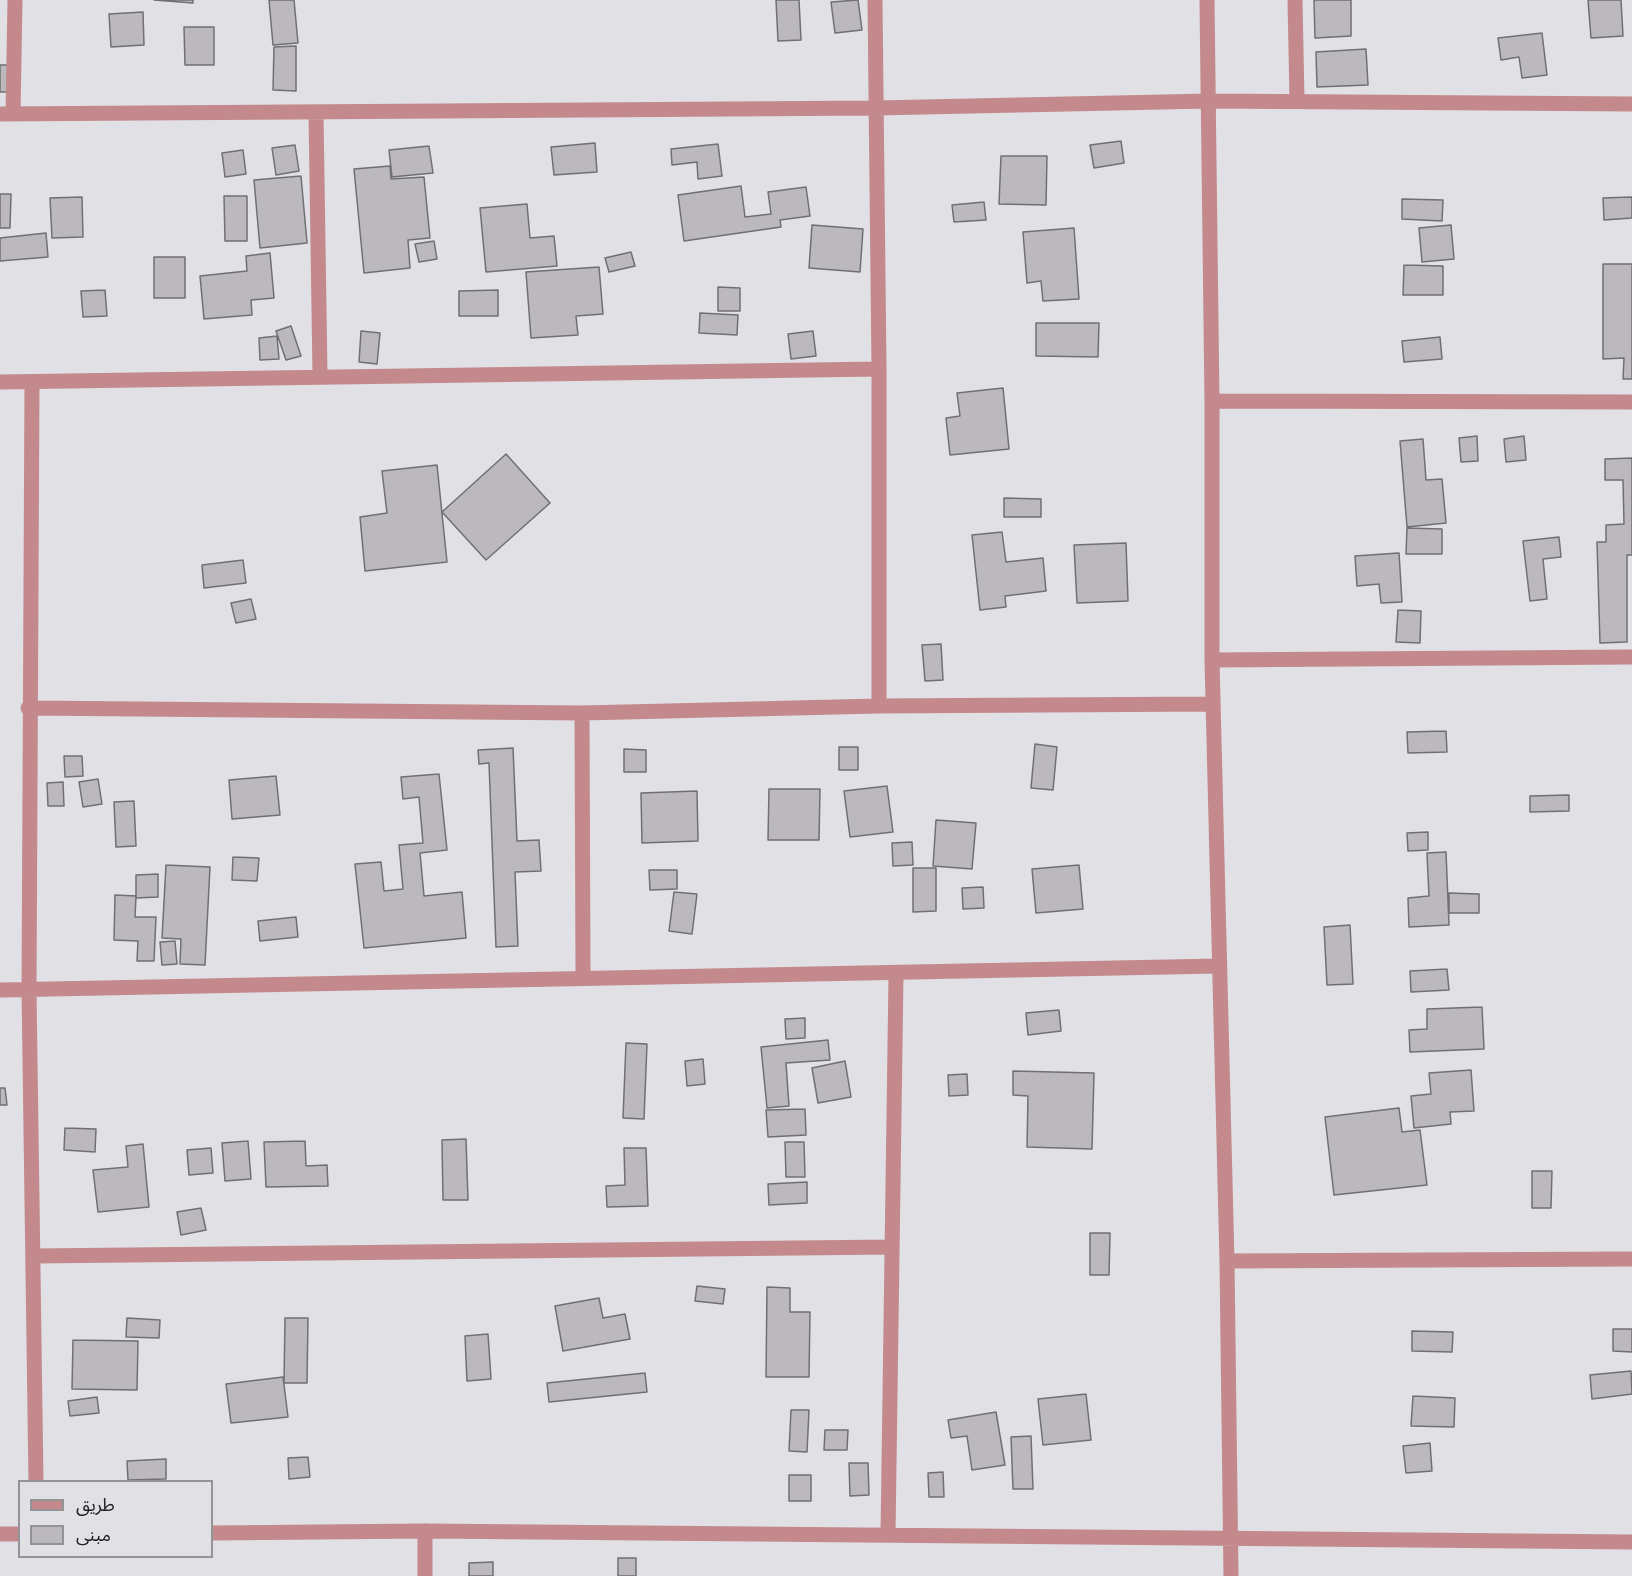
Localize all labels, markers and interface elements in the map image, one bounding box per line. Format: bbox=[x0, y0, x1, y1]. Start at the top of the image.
legend bbox=[18, 1480, 213, 1558]
text: طريق bbox=[76, 1494, 115, 1516]
text: مبنى bbox=[76, 1524, 111, 1546]

